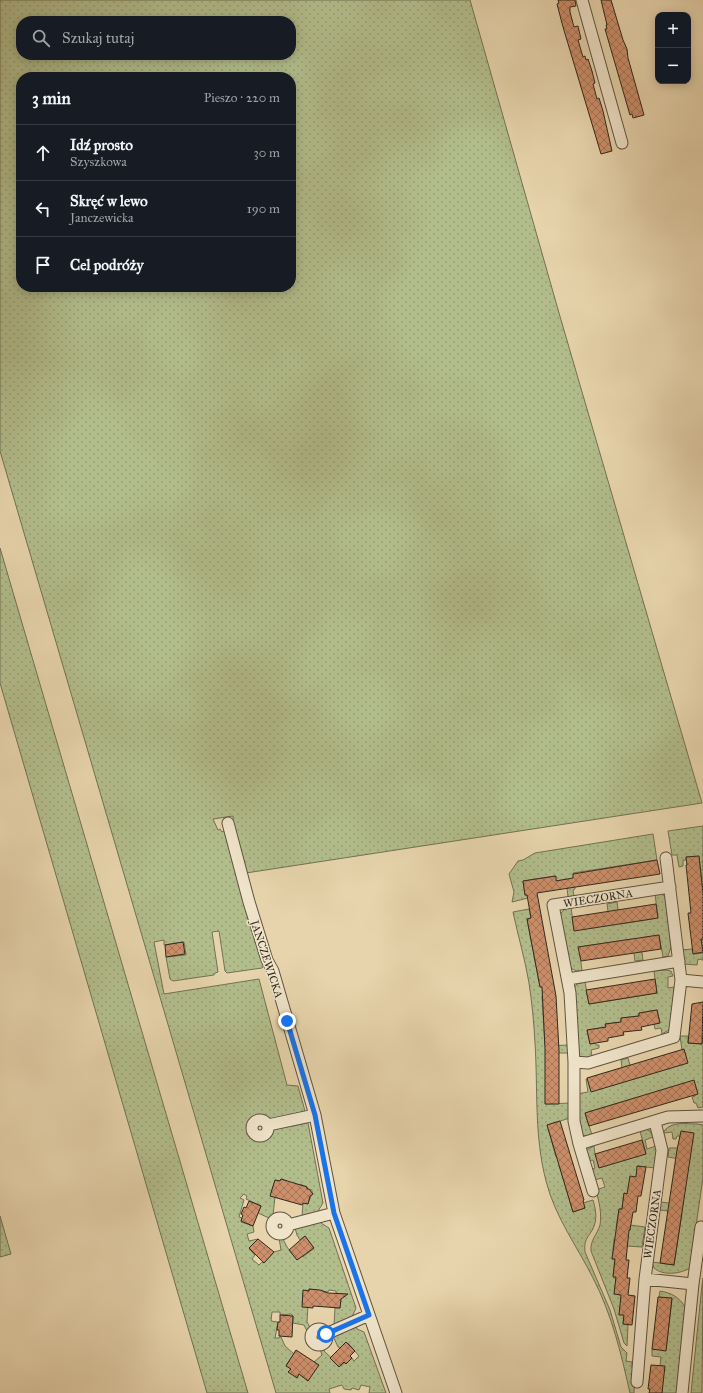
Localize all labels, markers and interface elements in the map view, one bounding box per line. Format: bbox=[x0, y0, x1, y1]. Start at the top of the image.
map controls bbox=[655, 12, 691, 84]
button: + bbox=[655, 12, 691, 48]
search box bbox=[16, 16, 296, 60]
icon: search bbox=[30, 27, 52, 49]
text: Szukaj tutaj bbox=[62, 29, 134, 47]
button: − bbox=[655, 48, 691, 84]
text: 3 min bbox=[32, 88, 71, 109]
text: Pieszo · 220 m bbox=[204, 90, 280, 106]
text: Idź prosto bbox=[70, 136, 133, 154]
icon: ahead bbox=[32, 142, 54, 164]
text: 30 m bbox=[254, 145, 280, 161]
text: Szyszkowa bbox=[70, 154, 127, 170]
text: Skręć w lewo bbox=[70, 192, 148, 210]
icon: left bbox=[32, 198, 54, 220]
text: 190 m bbox=[247, 201, 280, 217]
text: Janczewicka bbox=[70, 210, 133, 226]
icon: arrive bbox=[32, 254, 54, 276]
text: Cel podróży bbox=[70, 256, 144, 274]
street label: WIECZORNA bbox=[562, 886, 634, 910]
street label: JANCZEWICKA bbox=[247, 918, 285, 1000]
route end bbox=[278, 1012, 296, 1030]
street label: WIECZORNA bbox=[641, 1188, 664, 1260]
route start bbox=[317, 1325, 335, 1343]

